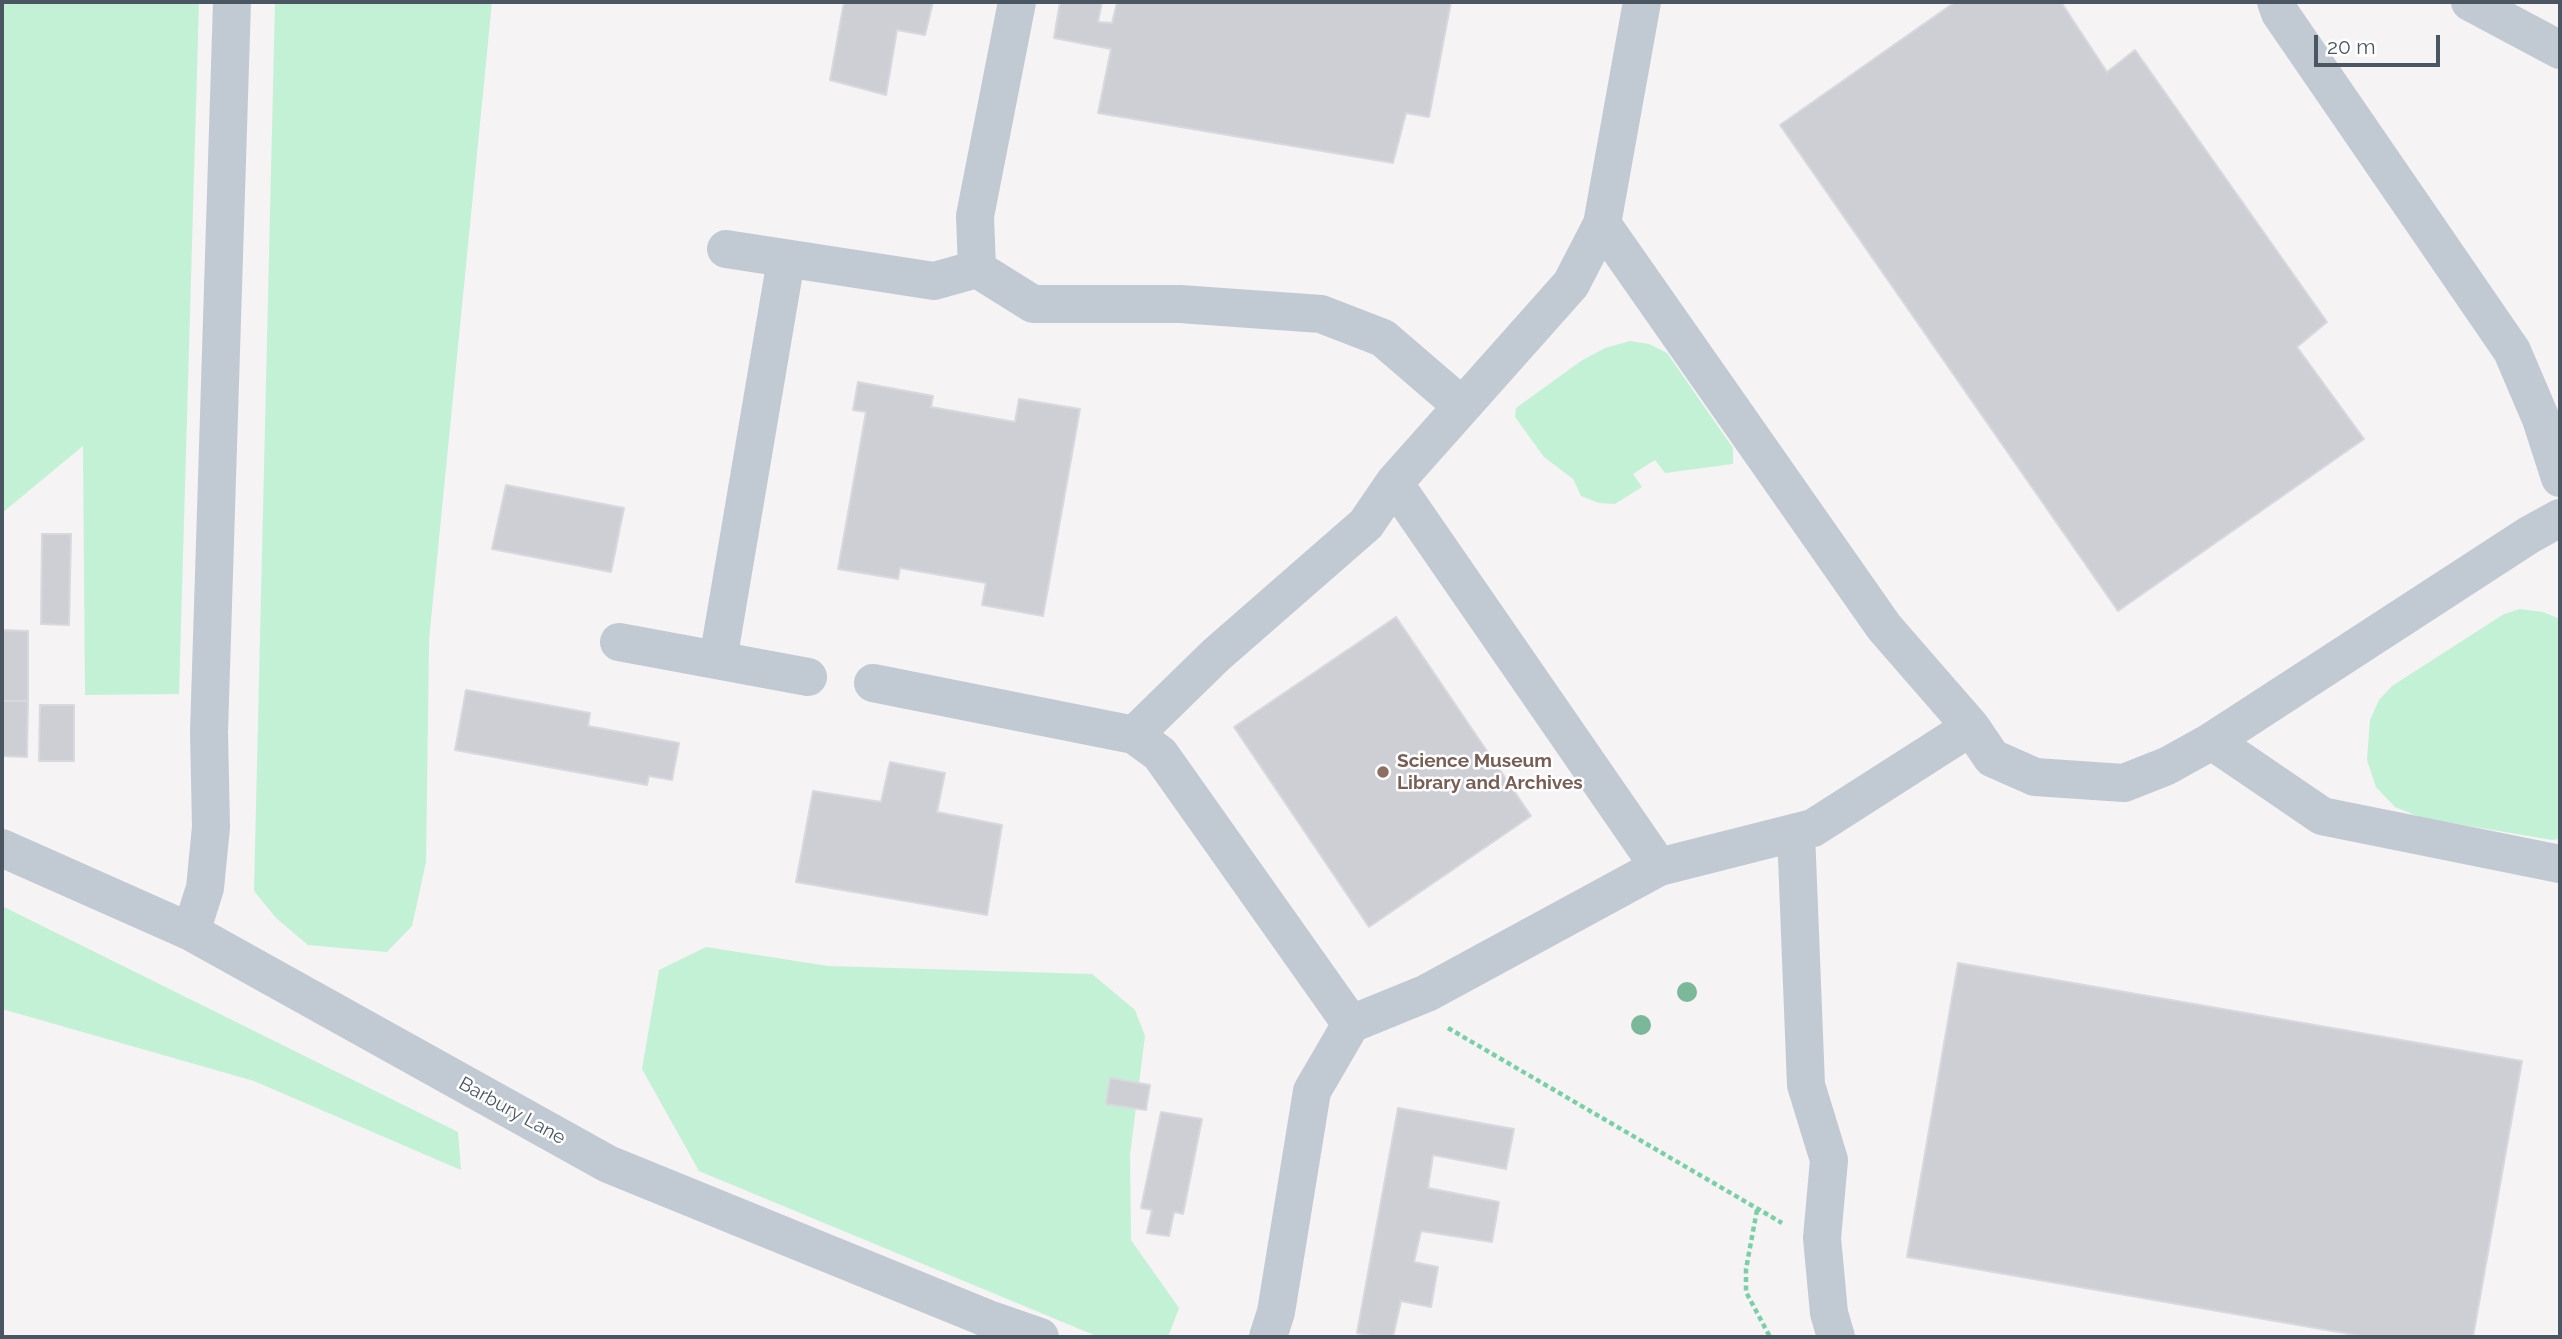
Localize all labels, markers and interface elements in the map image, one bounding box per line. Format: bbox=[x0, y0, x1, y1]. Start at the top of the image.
scale bar bbox=[2317, 21, 2443, 65]
text: 20 m bbox=[2327, 34, 2375, 59]
place label: Science Museum Library and Archives bbox=[1397, 750, 1583, 794]
marker: Science Museum Library and Archives bbox=[1375, 764, 1391, 780]
street label: Barbury Lane bbox=[455, 1072, 569, 1150]

